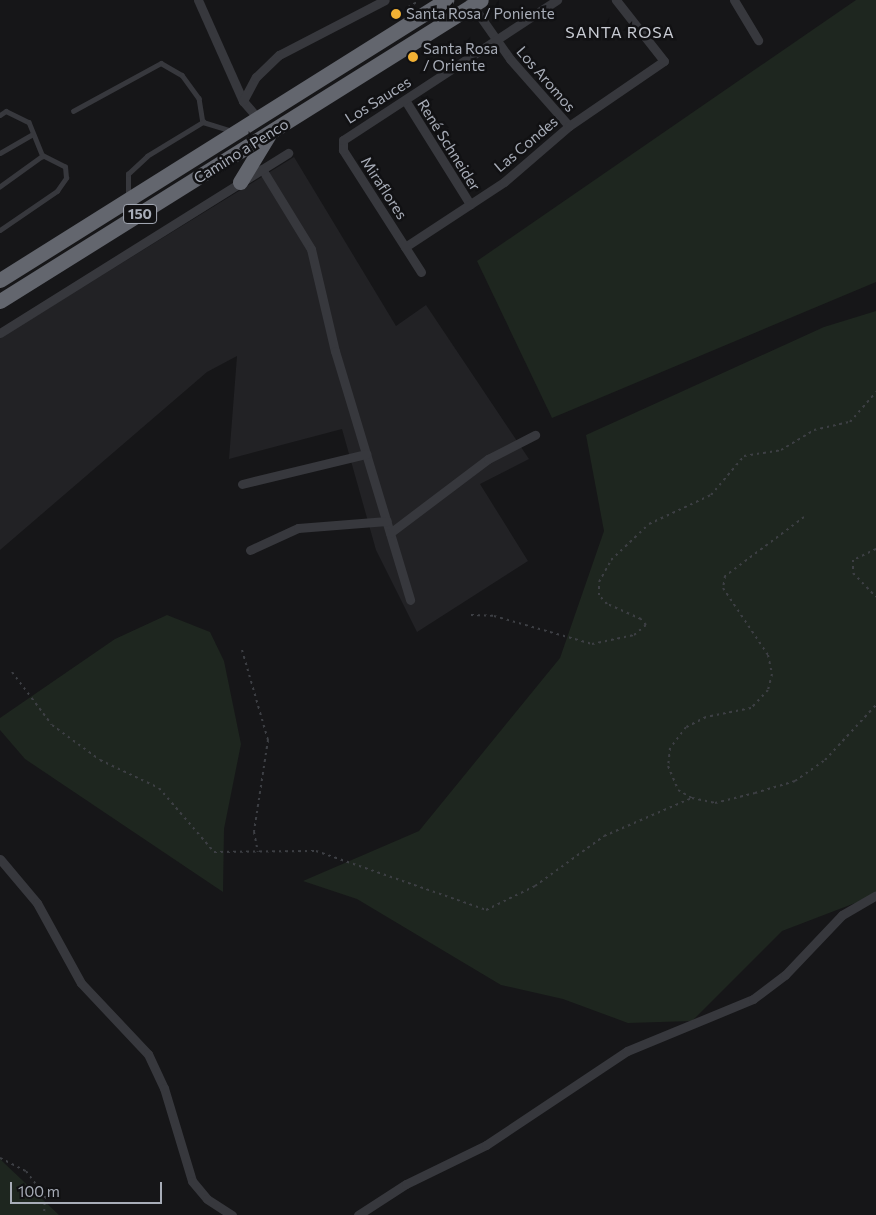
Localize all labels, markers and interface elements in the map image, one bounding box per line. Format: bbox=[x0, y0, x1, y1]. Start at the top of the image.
place label: Santa Rosa / Poniente bbox=[406, 5, 555, 23]
marker: Santa Rosa / Poniente bbox=[390, 8, 402, 20]
district label: SANTA ROSA bbox=[564, 22, 676, 42]
place label: Santa Rosa / Oriente bbox=[423, 39, 498, 74]
street label: Los Aromos bbox=[513, 43, 579, 115]
marker: Santa Rosa / Oriente bbox=[407, 51, 419, 63]
street label: Los Sauces bbox=[342, 73, 414, 127]
street label: René Schneider bbox=[414, 96, 484, 194]
street label: Las Condes bbox=[491, 112, 561, 176]
street label: Camino a Penco bbox=[190, 115, 292, 187]
street label: Miraflores bbox=[357, 153, 411, 223]
road number: 150 bbox=[122, 202, 158, 225]
scale bar bbox=[12, 1172, 165, 1204]
text: 100 m bbox=[18, 1182, 60, 1200]

